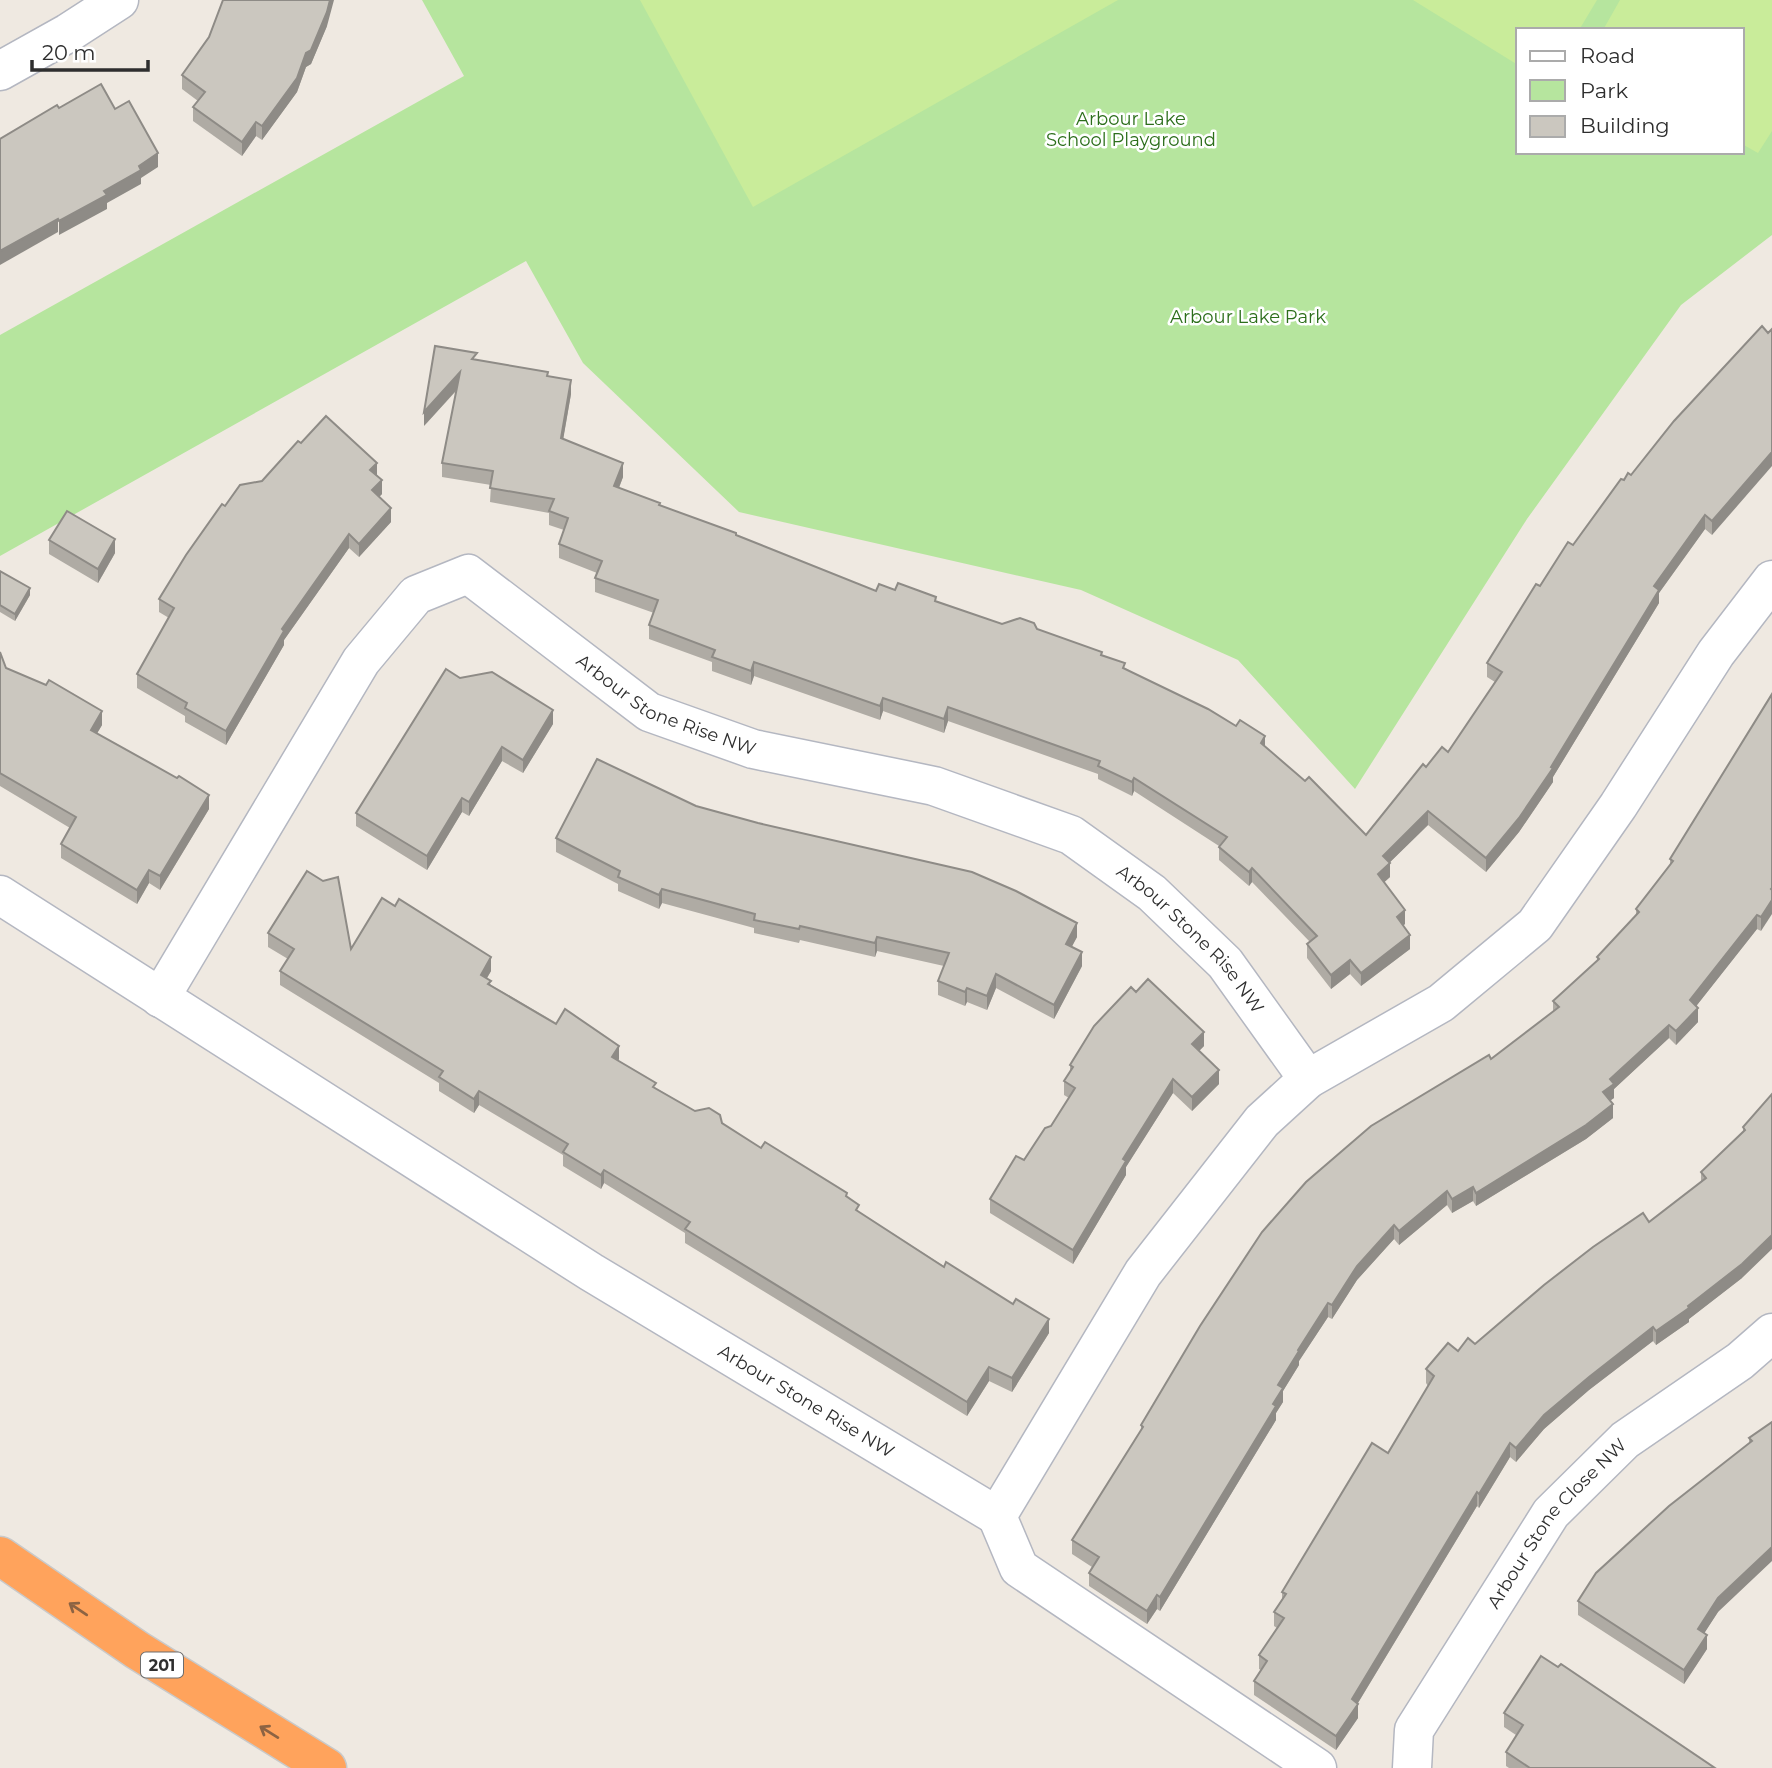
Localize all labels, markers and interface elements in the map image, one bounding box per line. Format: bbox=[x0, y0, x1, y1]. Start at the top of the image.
scale bar bbox=[32, 28, 147, 72]
legend bbox=[1516, 28, 1744, 154]
text: 20 m bbox=[42, 40, 96, 65]
text: Road bbox=[1580, 43, 1635, 68]
text: Park bbox=[1580, 78, 1628, 103]
park label: Arbour Lake School Playground bbox=[1046, 108, 1216, 151]
text: Building bbox=[1580, 113, 1670, 138]
park label: Arbour Lake Park bbox=[1170, 306, 1326, 328]
street label: Arbour Stone Rise NW bbox=[572, 650, 759, 760]
street label: Arbour Stone Rise NW bbox=[1112, 860, 1268, 1018]
street label: Arbour Stone Rise NW bbox=[714, 1340, 898, 1463]
street label: Arbour Stone Close NW bbox=[1483, 1434, 1631, 1613]
one-way arrow bbox=[69, 1602, 88, 1616]
road number: 201 bbox=[141, 1652, 183, 1678]
one-way arrow bbox=[260, 1724, 280, 1738]

